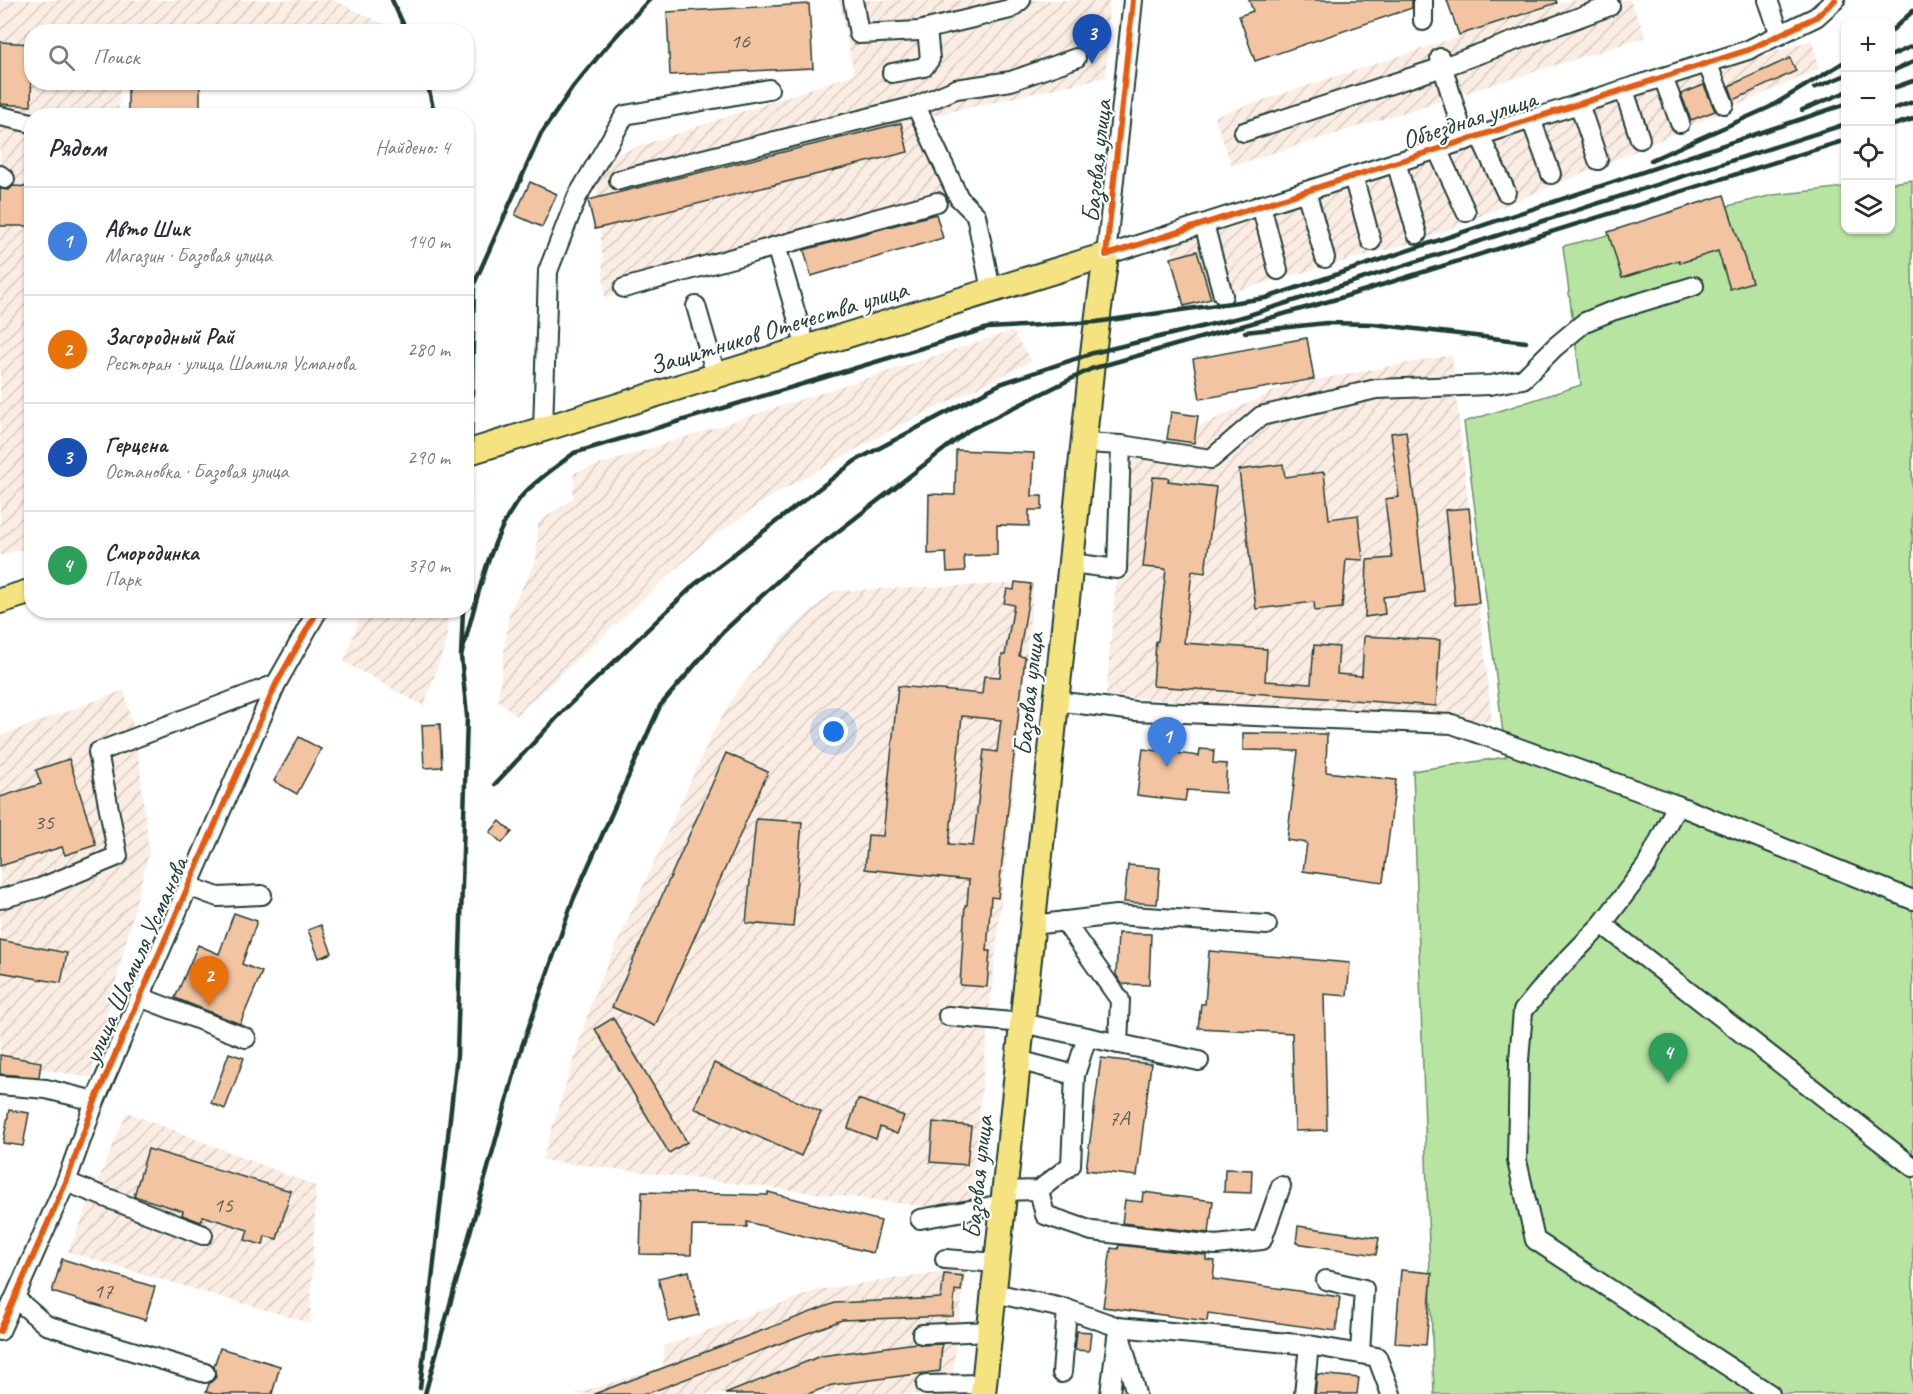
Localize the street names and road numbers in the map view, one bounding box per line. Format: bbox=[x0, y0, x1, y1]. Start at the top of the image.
street label: Объездная улица bbox=[1398, 82, 1543, 158]
street label: Базовая улица bbox=[1074, 96, 1121, 224]
street label: Защитников Отечества улица bbox=[645, 272, 913, 383]
street label: Базовая улица bbox=[1006, 629, 1053, 757]
street label: улица Шамиля Усманова bbox=[74, 850, 197, 1070]
street label: Базовая улица bbox=[955, 1112, 1002, 1240]

